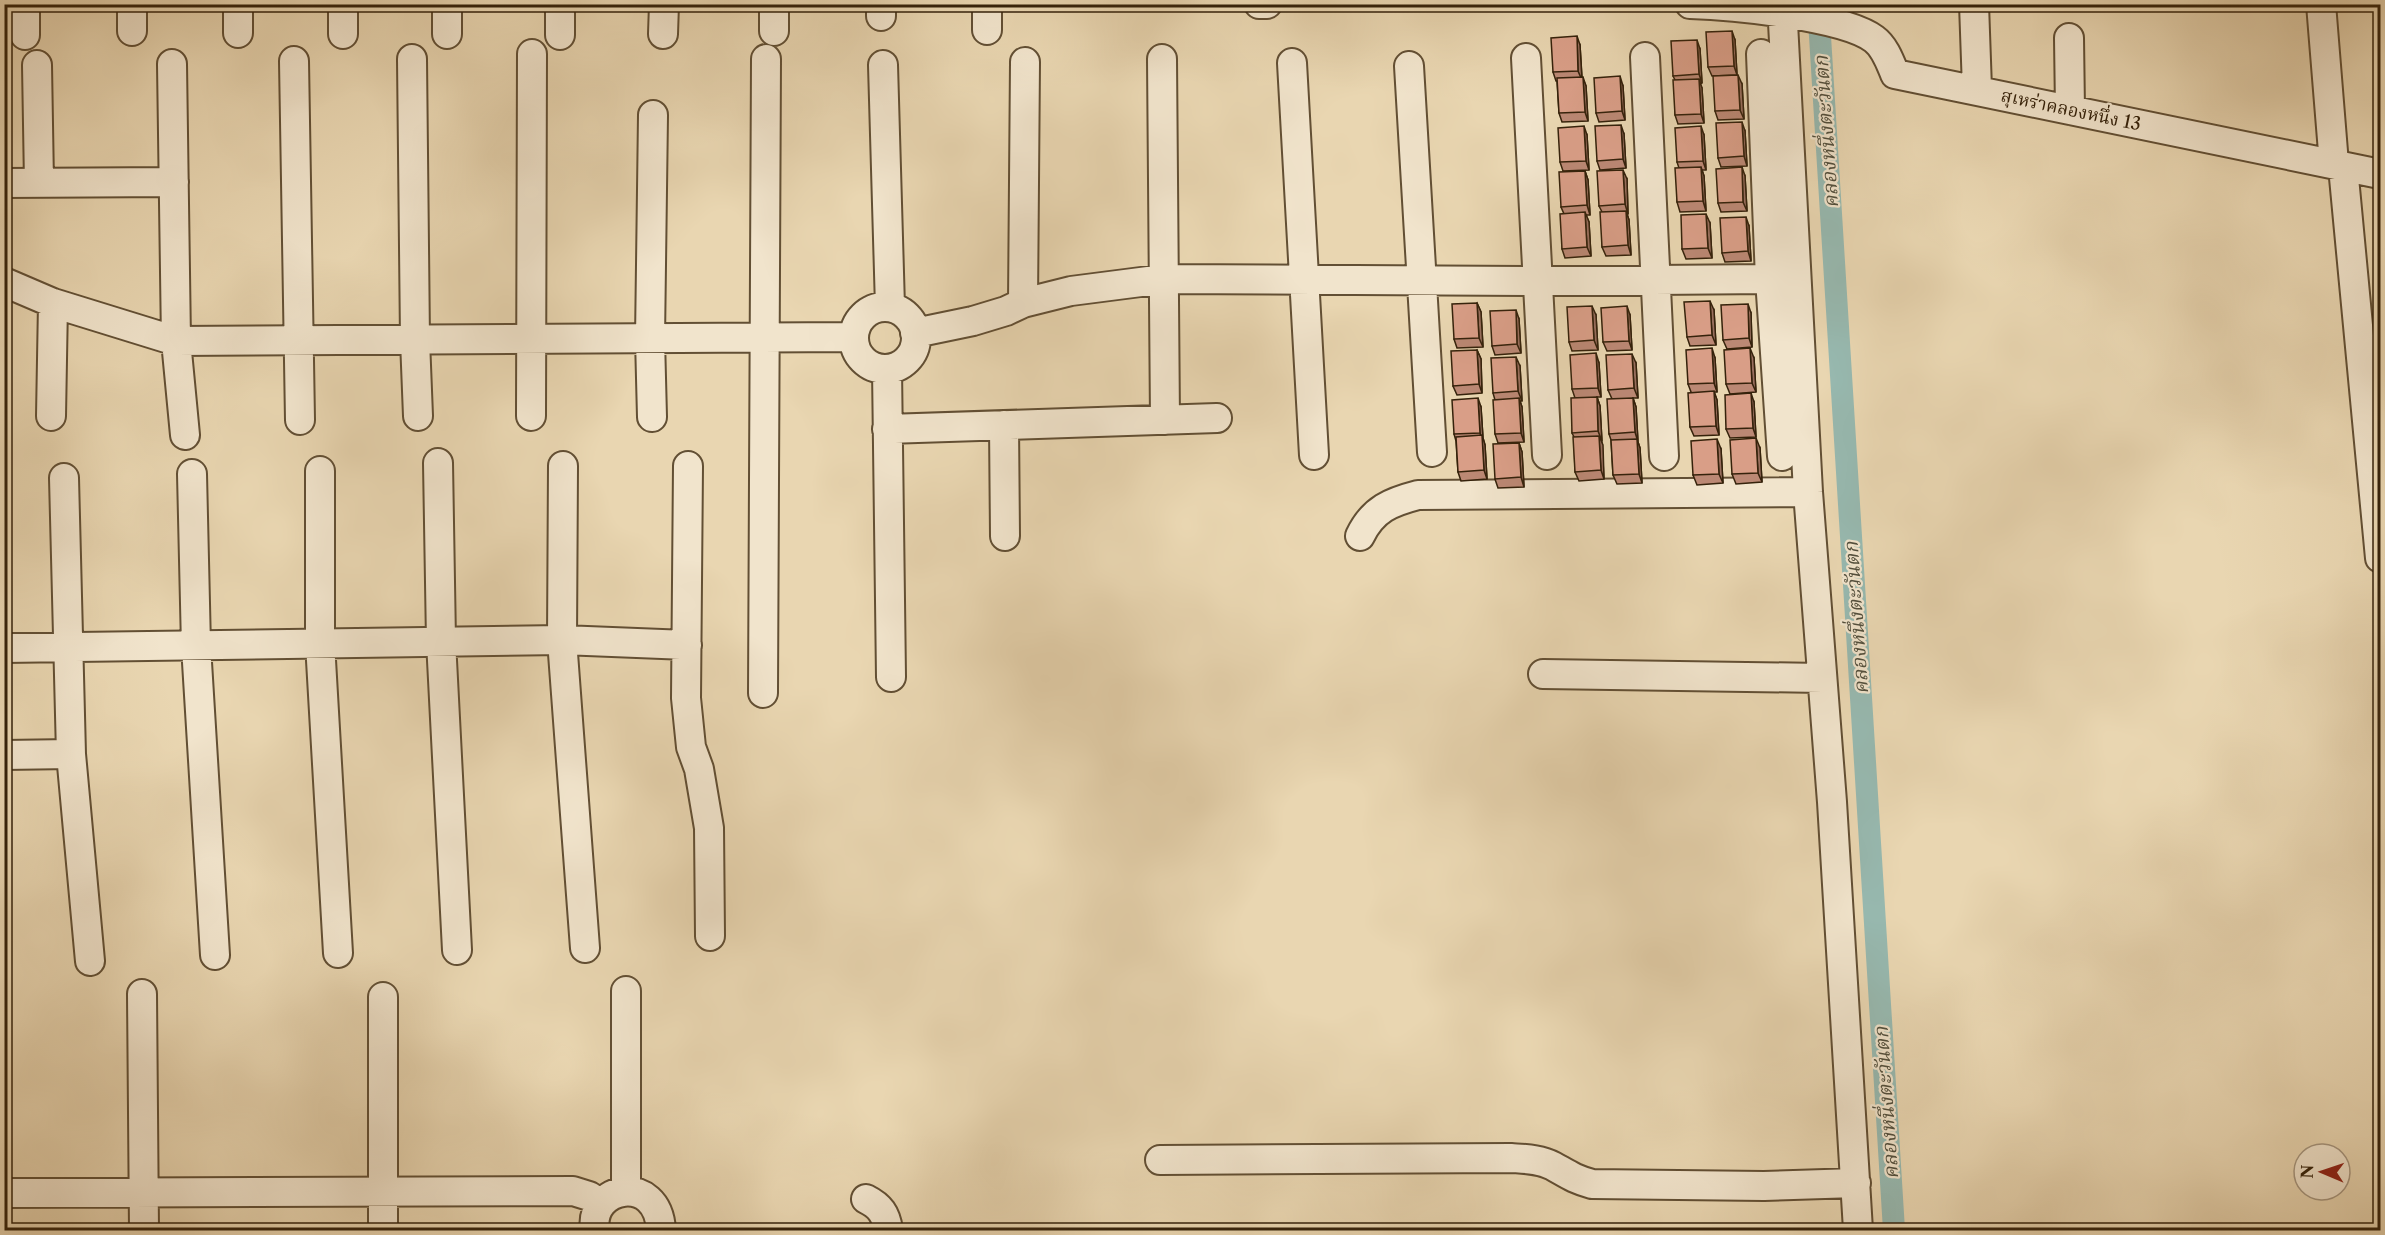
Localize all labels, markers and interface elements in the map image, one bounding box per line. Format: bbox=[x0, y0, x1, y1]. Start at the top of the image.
water label: คลองหนึ่งตะวันตก bbox=[1806, 54, 1843, 209]
street label: สุเหร่าคลองหนึ่ง 13 bbox=[1999, 82, 2144, 137]
water label: คลองหนึ่งตะวันตก bbox=[1836, 540, 1873, 695]
water label: คลองหนึ่งตะวันตก bbox=[1866, 1025, 1903, 1180]
north arrow bbox=[2292, 1142, 2352, 1202]
text: N bbox=[2297, 1164, 2317, 1179]

